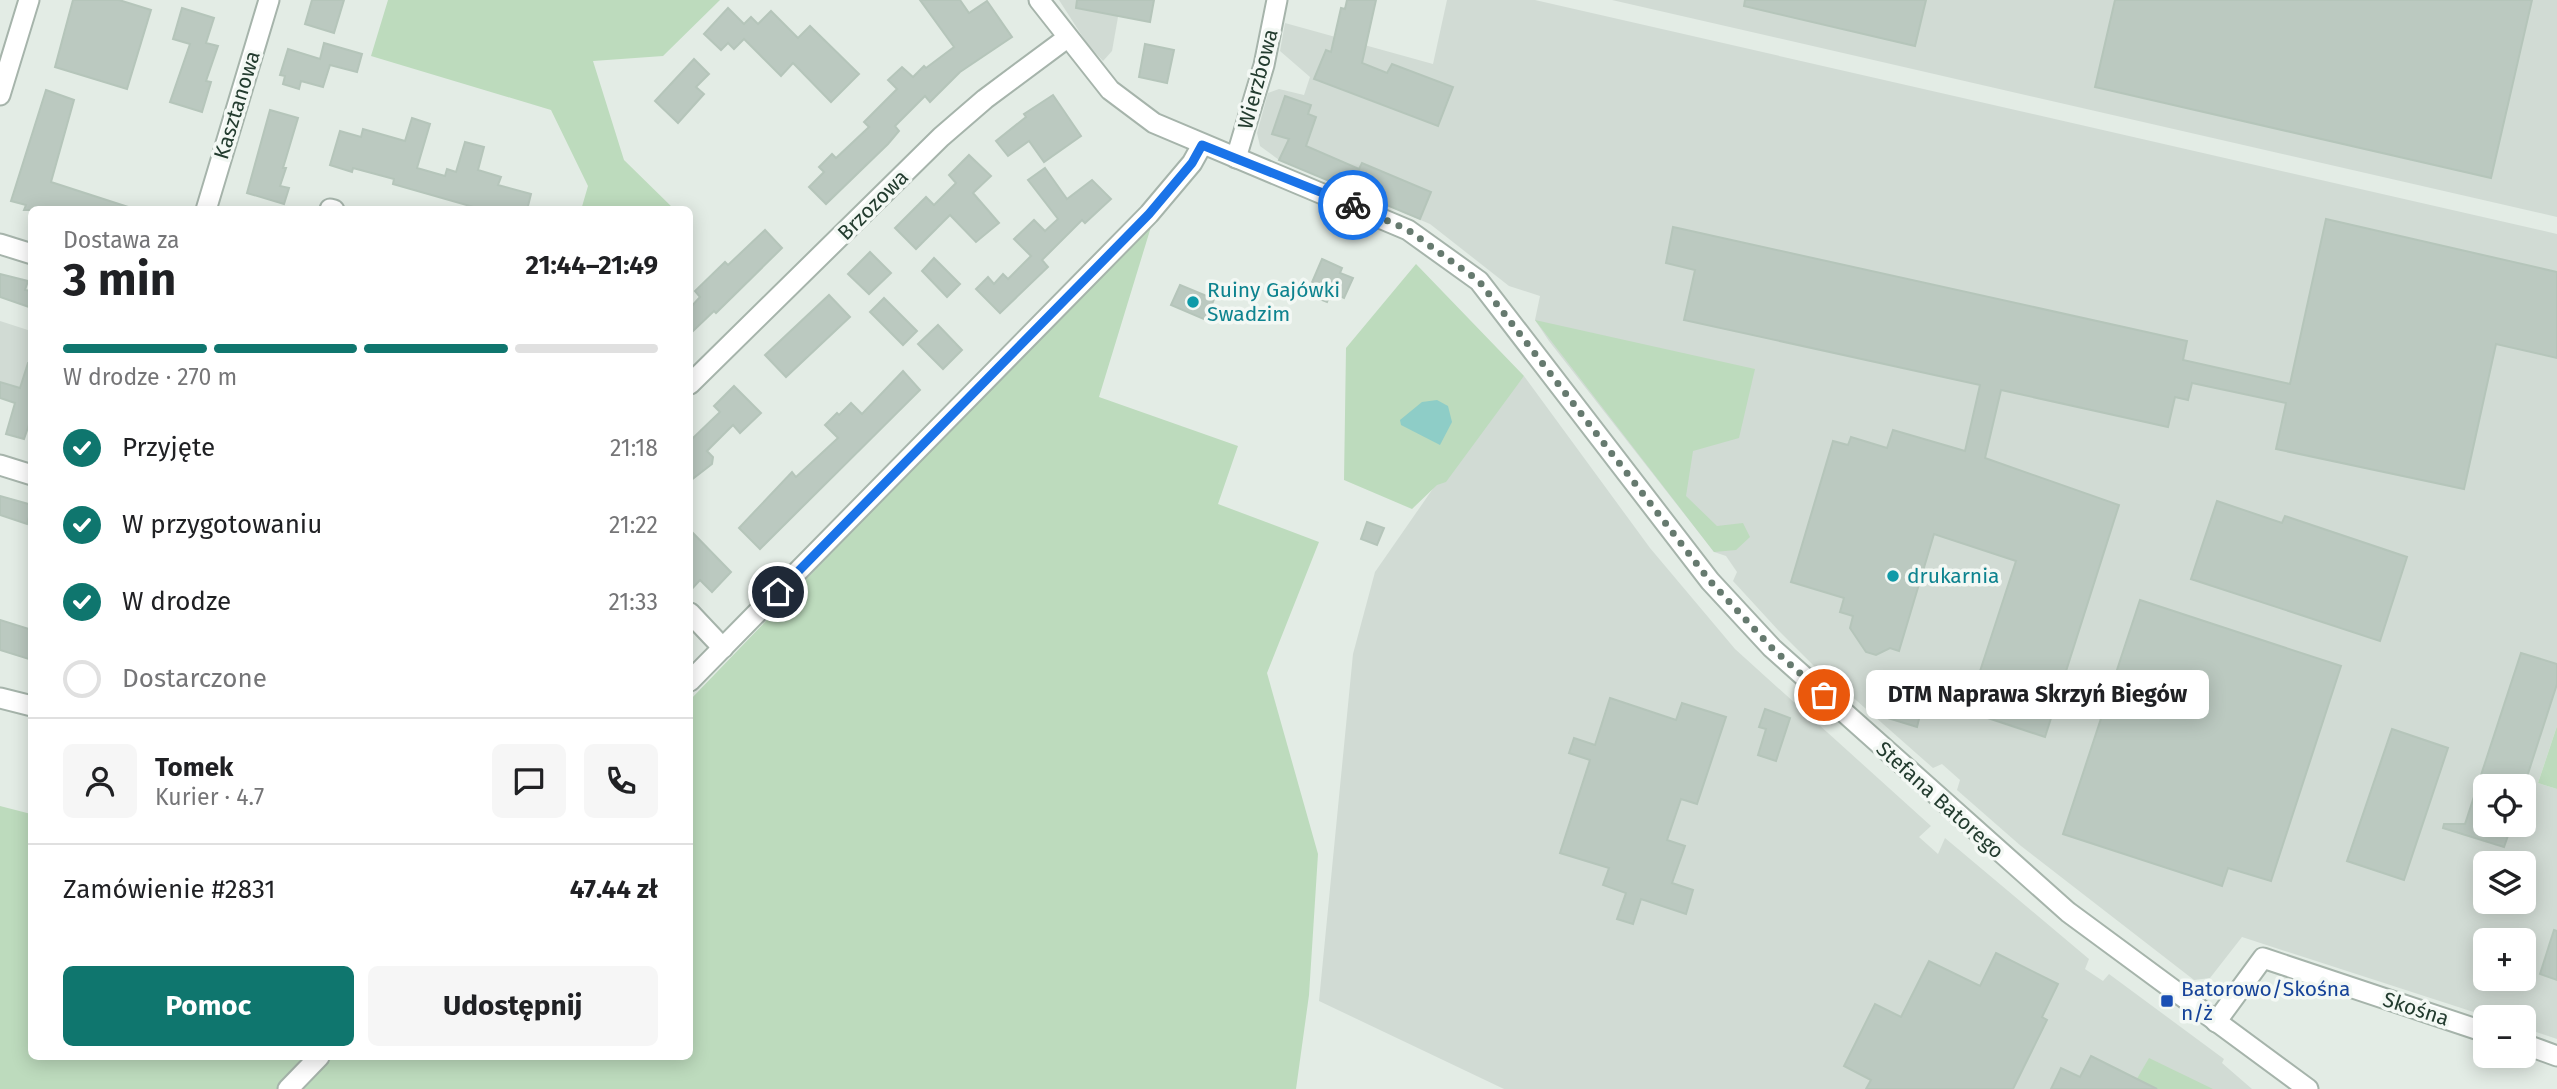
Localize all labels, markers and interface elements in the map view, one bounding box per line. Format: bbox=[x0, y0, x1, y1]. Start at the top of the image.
street label: Wierzbowa bbox=[1232, 26, 1284, 132]
street label: Kasztanowa bbox=[208, 48, 266, 162]
street label: Brzozowa bbox=[832, 164, 914, 246]
courier bbox=[1318, 170, 1388, 240]
icon: bike bbox=[1334, 186, 1372, 224]
text: Dostawa za bbox=[63, 226, 180, 254]
text: 21:44–21:49 bbox=[526, 250, 658, 281]
text: 3 min bbox=[63, 252, 176, 307]
place label: Ruiny Gajówki Swadzim bbox=[1207, 277, 1340, 327]
marker: Ruiny Gajówki Swadzim bbox=[1185, 294, 1201, 310]
text: W drodze · 270 m bbox=[63, 363, 237, 391]
icon: check bbox=[63, 429, 101, 467]
text: Przyjęte bbox=[122, 432, 215, 463]
text: 21:18 bbox=[610, 434, 658, 462]
icon: check bbox=[63, 506, 101, 544]
text: W przygotowaniu bbox=[122, 509, 322, 540]
text: 21:22 bbox=[609, 511, 658, 539]
pin bbox=[748, 562, 808, 622]
place label: drukarnia bbox=[1907, 563, 2000, 589]
marker: drukarnia bbox=[1885, 568, 1901, 584]
icon: home bbox=[759, 573, 797, 611]
icon: check bbox=[63, 583, 101, 621]
text: W drodze bbox=[122, 586, 231, 617]
text: 21:33 bbox=[609, 588, 658, 616]
text: Dostarczone bbox=[122, 663, 267, 694]
pin bbox=[1794, 665, 1854, 725]
callout: DTM Naprawa Skrzyń Biegów bbox=[1866, 670, 2209, 720]
icon: bag bbox=[1805, 676, 1843, 714]
text: DTM Naprawa Skrzyń Biegów bbox=[1888, 680, 2187, 708]
street label: Stefana Batorego bbox=[1871, 736, 2009, 864]
button: person bbox=[63, 744, 137, 818]
button: chat bbox=[492, 744, 566, 818]
button: phone bbox=[584, 744, 658, 818]
text: Tomek bbox=[155, 752, 233, 783]
map controls bbox=[2473, 774, 2536, 1068]
button: locate bbox=[2473, 774, 2536, 837]
text: Kurier · 4.7 bbox=[155, 783, 264, 811]
button: layers bbox=[2473, 851, 2536, 914]
text: Zamówienie #2831 bbox=[63, 874, 276, 905]
text: 47.44 zł bbox=[570, 874, 658, 905]
button: + bbox=[2473, 928, 2536, 991]
button: Pomoc bbox=[63, 966, 354, 1046]
button: Udostępnij bbox=[368, 966, 658, 1046]
place label: Batorowo/Skośna n/ż bbox=[2181, 976, 2351, 1026]
street label: Skośna bbox=[2380, 986, 2452, 1032]
marker: Batorowo/Skośna n/ż bbox=[2159, 993, 2175, 1009]
button: − bbox=[2473, 1005, 2536, 1068]

